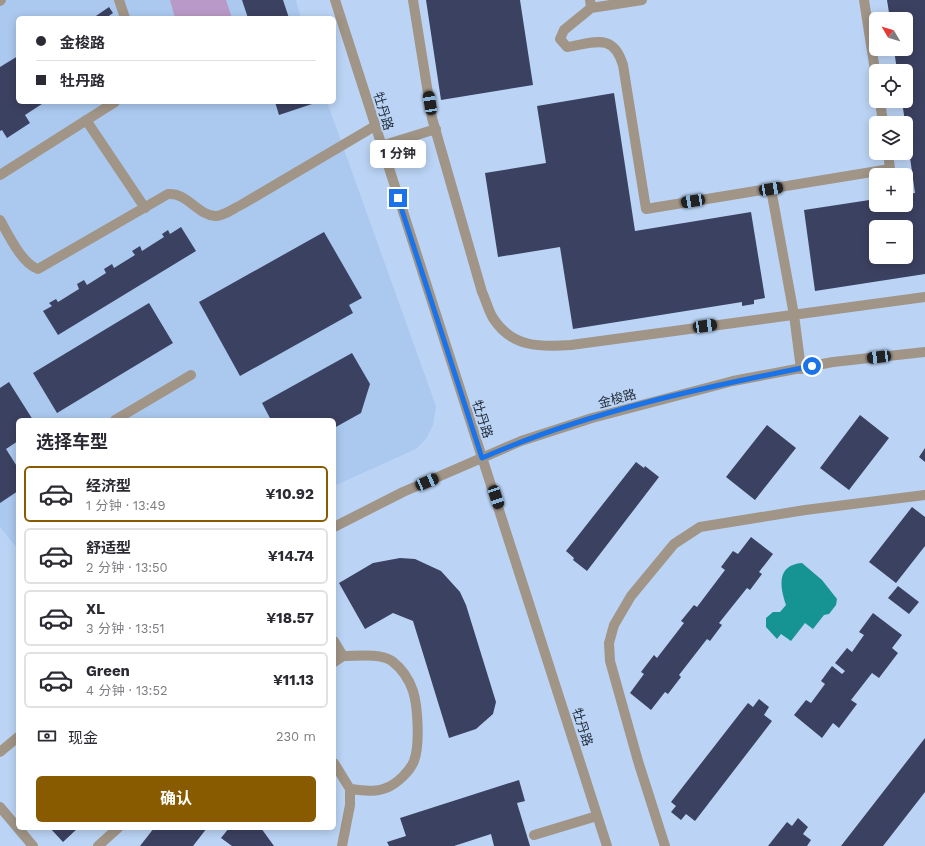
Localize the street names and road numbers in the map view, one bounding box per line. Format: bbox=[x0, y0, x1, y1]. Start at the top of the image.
street label: 牡丹路 bbox=[371, 90, 396, 132]
street label: 金梭路 bbox=[596, 386, 638, 411]
street label: 牡丹路 bbox=[469, 398, 496, 440]
street label: 牡丹路 bbox=[569, 706, 596, 748]

